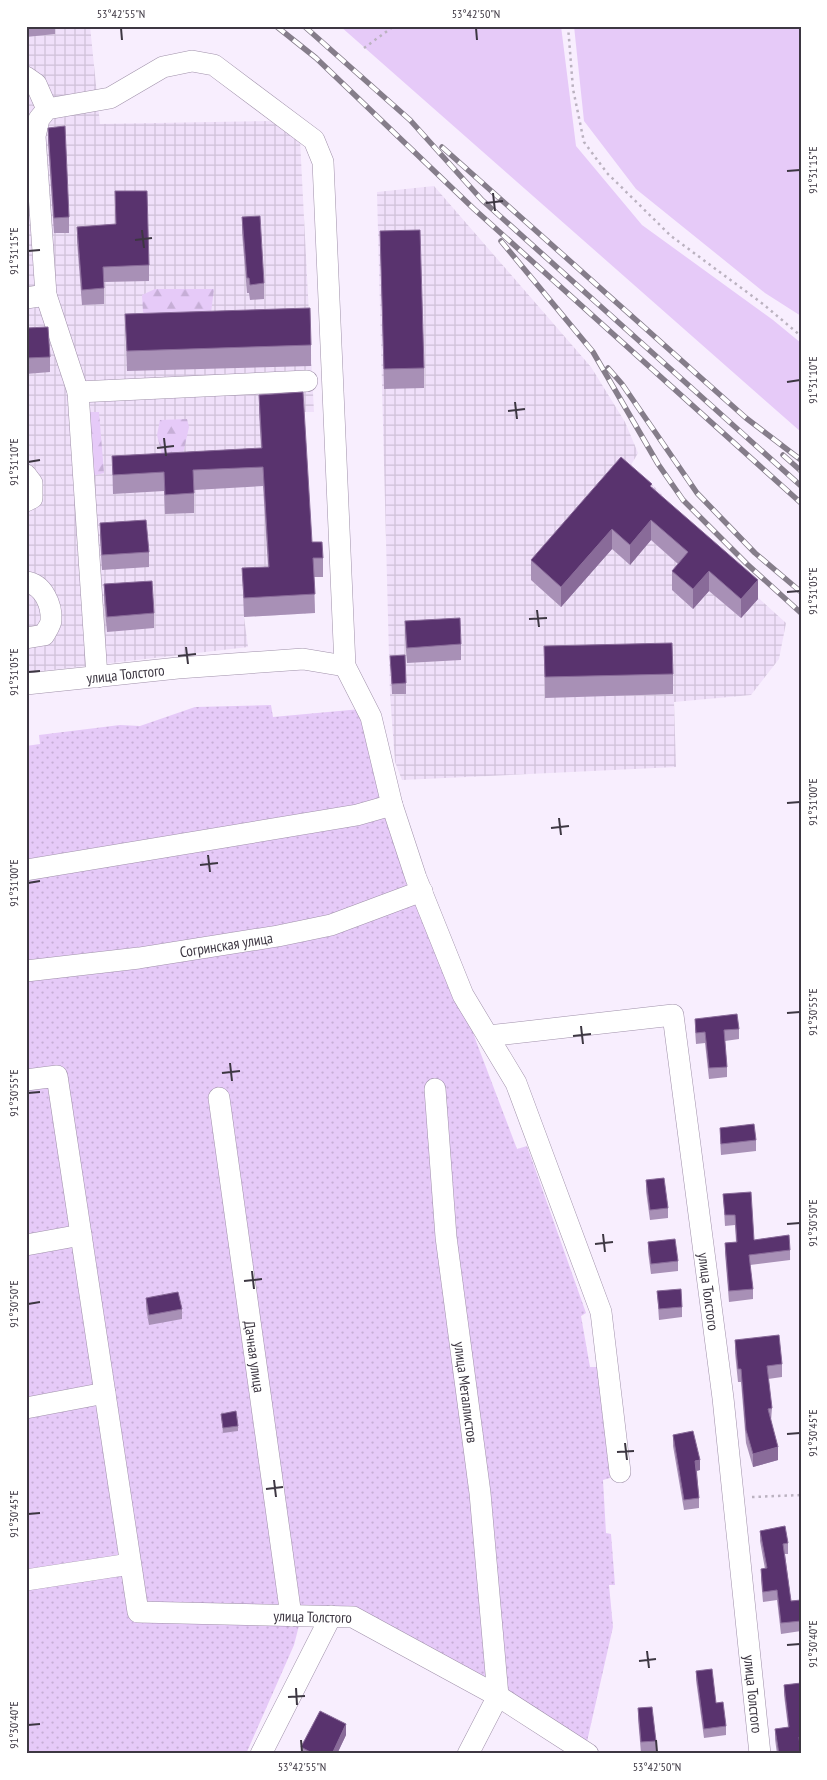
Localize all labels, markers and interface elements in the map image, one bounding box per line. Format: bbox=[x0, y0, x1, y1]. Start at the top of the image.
text: 53°42'55"N bbox=[97, 6, 145, 21]
text: 53°42'50"N bbox=[452, 6, 500, 21]
text: 91°31'15"E bbox=[805, 146, 820, 194]
text: 91°31'15"E bbox=[6, 227, 21, 275]
text: 91°31'10"E bbox=[805, 356, 820, 404]
text: 91°31'10"E bbox=[6, 438, 21, 486]
text: 91°31'05"E bbox=[805, 567, 820, 615]
text: 91°31'05"E bbox=[6, 648, 21, 696]
street label: улица Толстого bbox=[85, 660, 165, 687]
text: 91°31'00"E bbox=[805, 778, 820, 826]
text: 91°31'00"E bbox=[6, 859, 21, 907]
street label: Согринская улица bbox=[178, 927, 274, 961]
text: 91°30'55"E bbox=[805, 988, 820, 1036]
text: 91°30'55"E bbox=[6, 1069, 21, 1117]
text: 91°30'50"E bbox=[805, 1199, 820, 1247]
street label: улица Толстого bbox=[695, 1251, 724, 1332]
text: 91°30'50"E bbox=[6, 1280, 21, 1328]
street label: Дачная улица bbox=[241, 1319, 269, 1394]
street label: улица Металлистов bbox=[450, 1341, 483, 1444]
text: 91°30'45"E bbox=[805, 1409, 820, 1457]
text: 91°30'45"E bbox=[6, 1490, 21, 1538]
street label: улица Толстого bbox=[273, 1606, 352, 1626]
text: 91°30'40"E bbox=[805, 1620, 820, 1668]
street label: улица Толстого bbox=[740, 1654, 767, 1734]
text: 91°30'40"E bbox=[6, 1701, 21, 1749]
text: 53°42'55"N bbox=[278, 1759, 326, 1774]
text: 53°42'50"N bbox=[633, 1759, 681, 1774]

